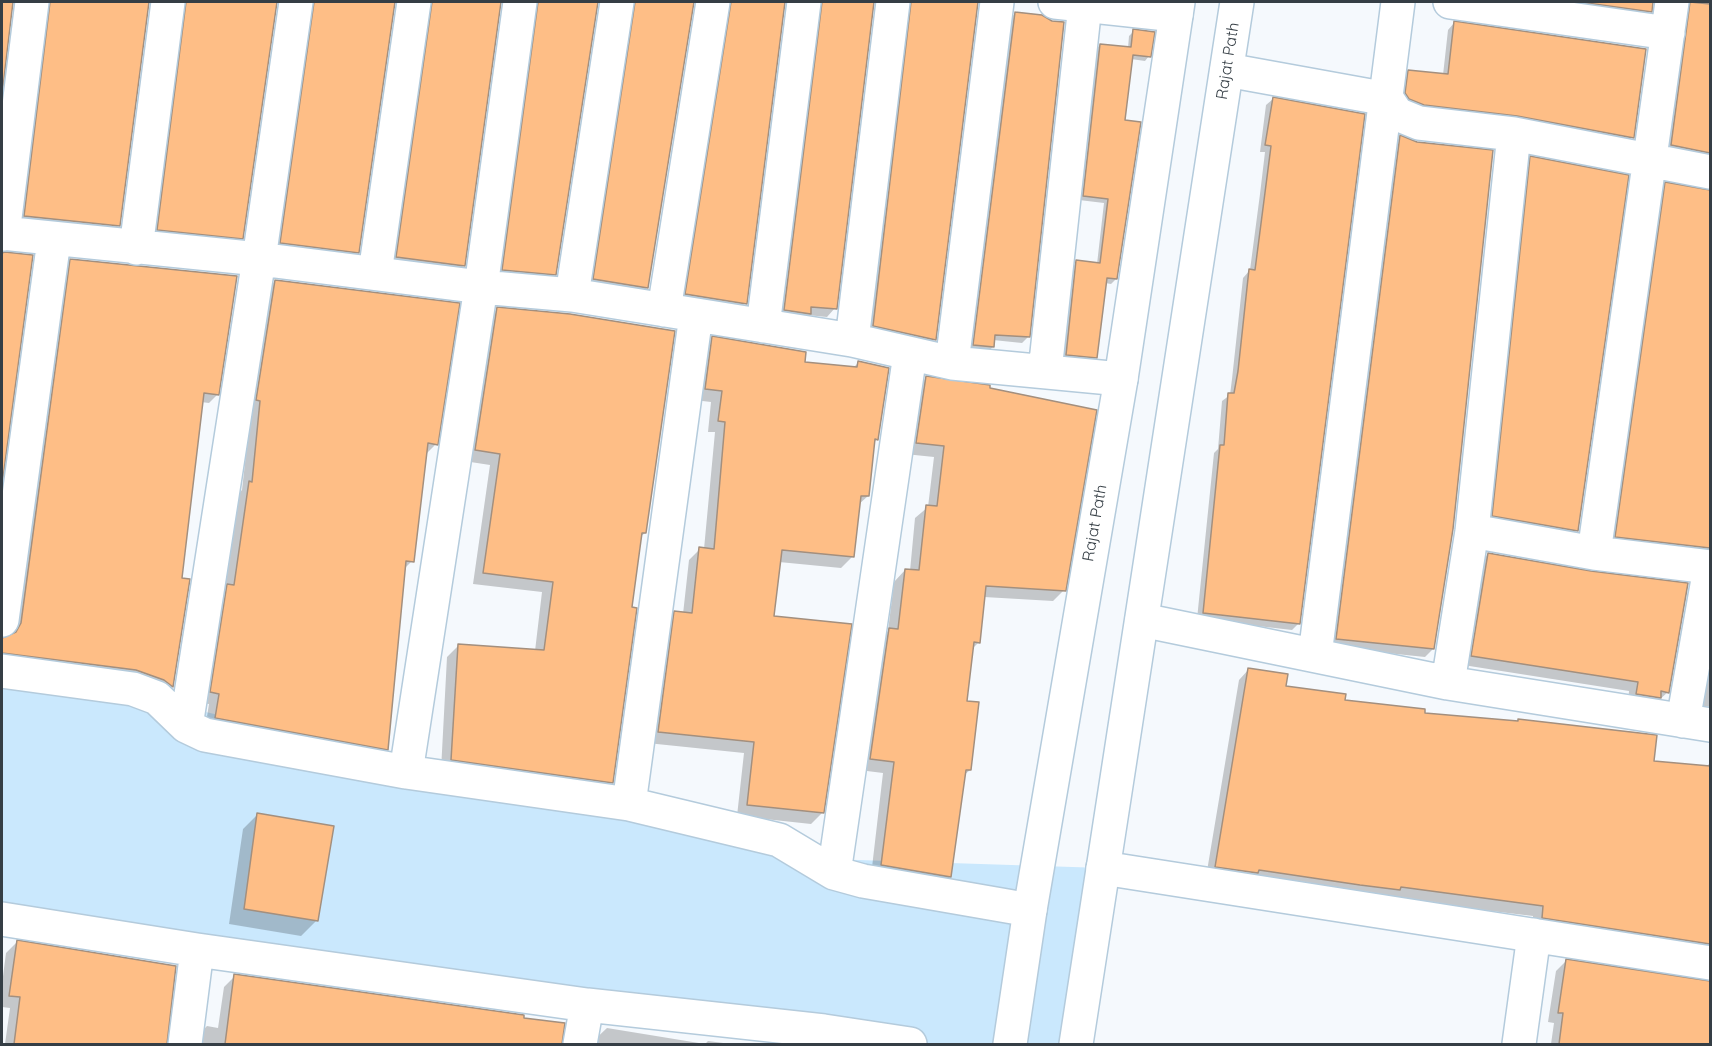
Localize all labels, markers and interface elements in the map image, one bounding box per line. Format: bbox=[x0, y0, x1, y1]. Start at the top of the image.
street label: Rajat Path bbox=[1212, 21, 1244, 101]
street label: Rajat Path bbox=[1079, 483, 1111, 563]

